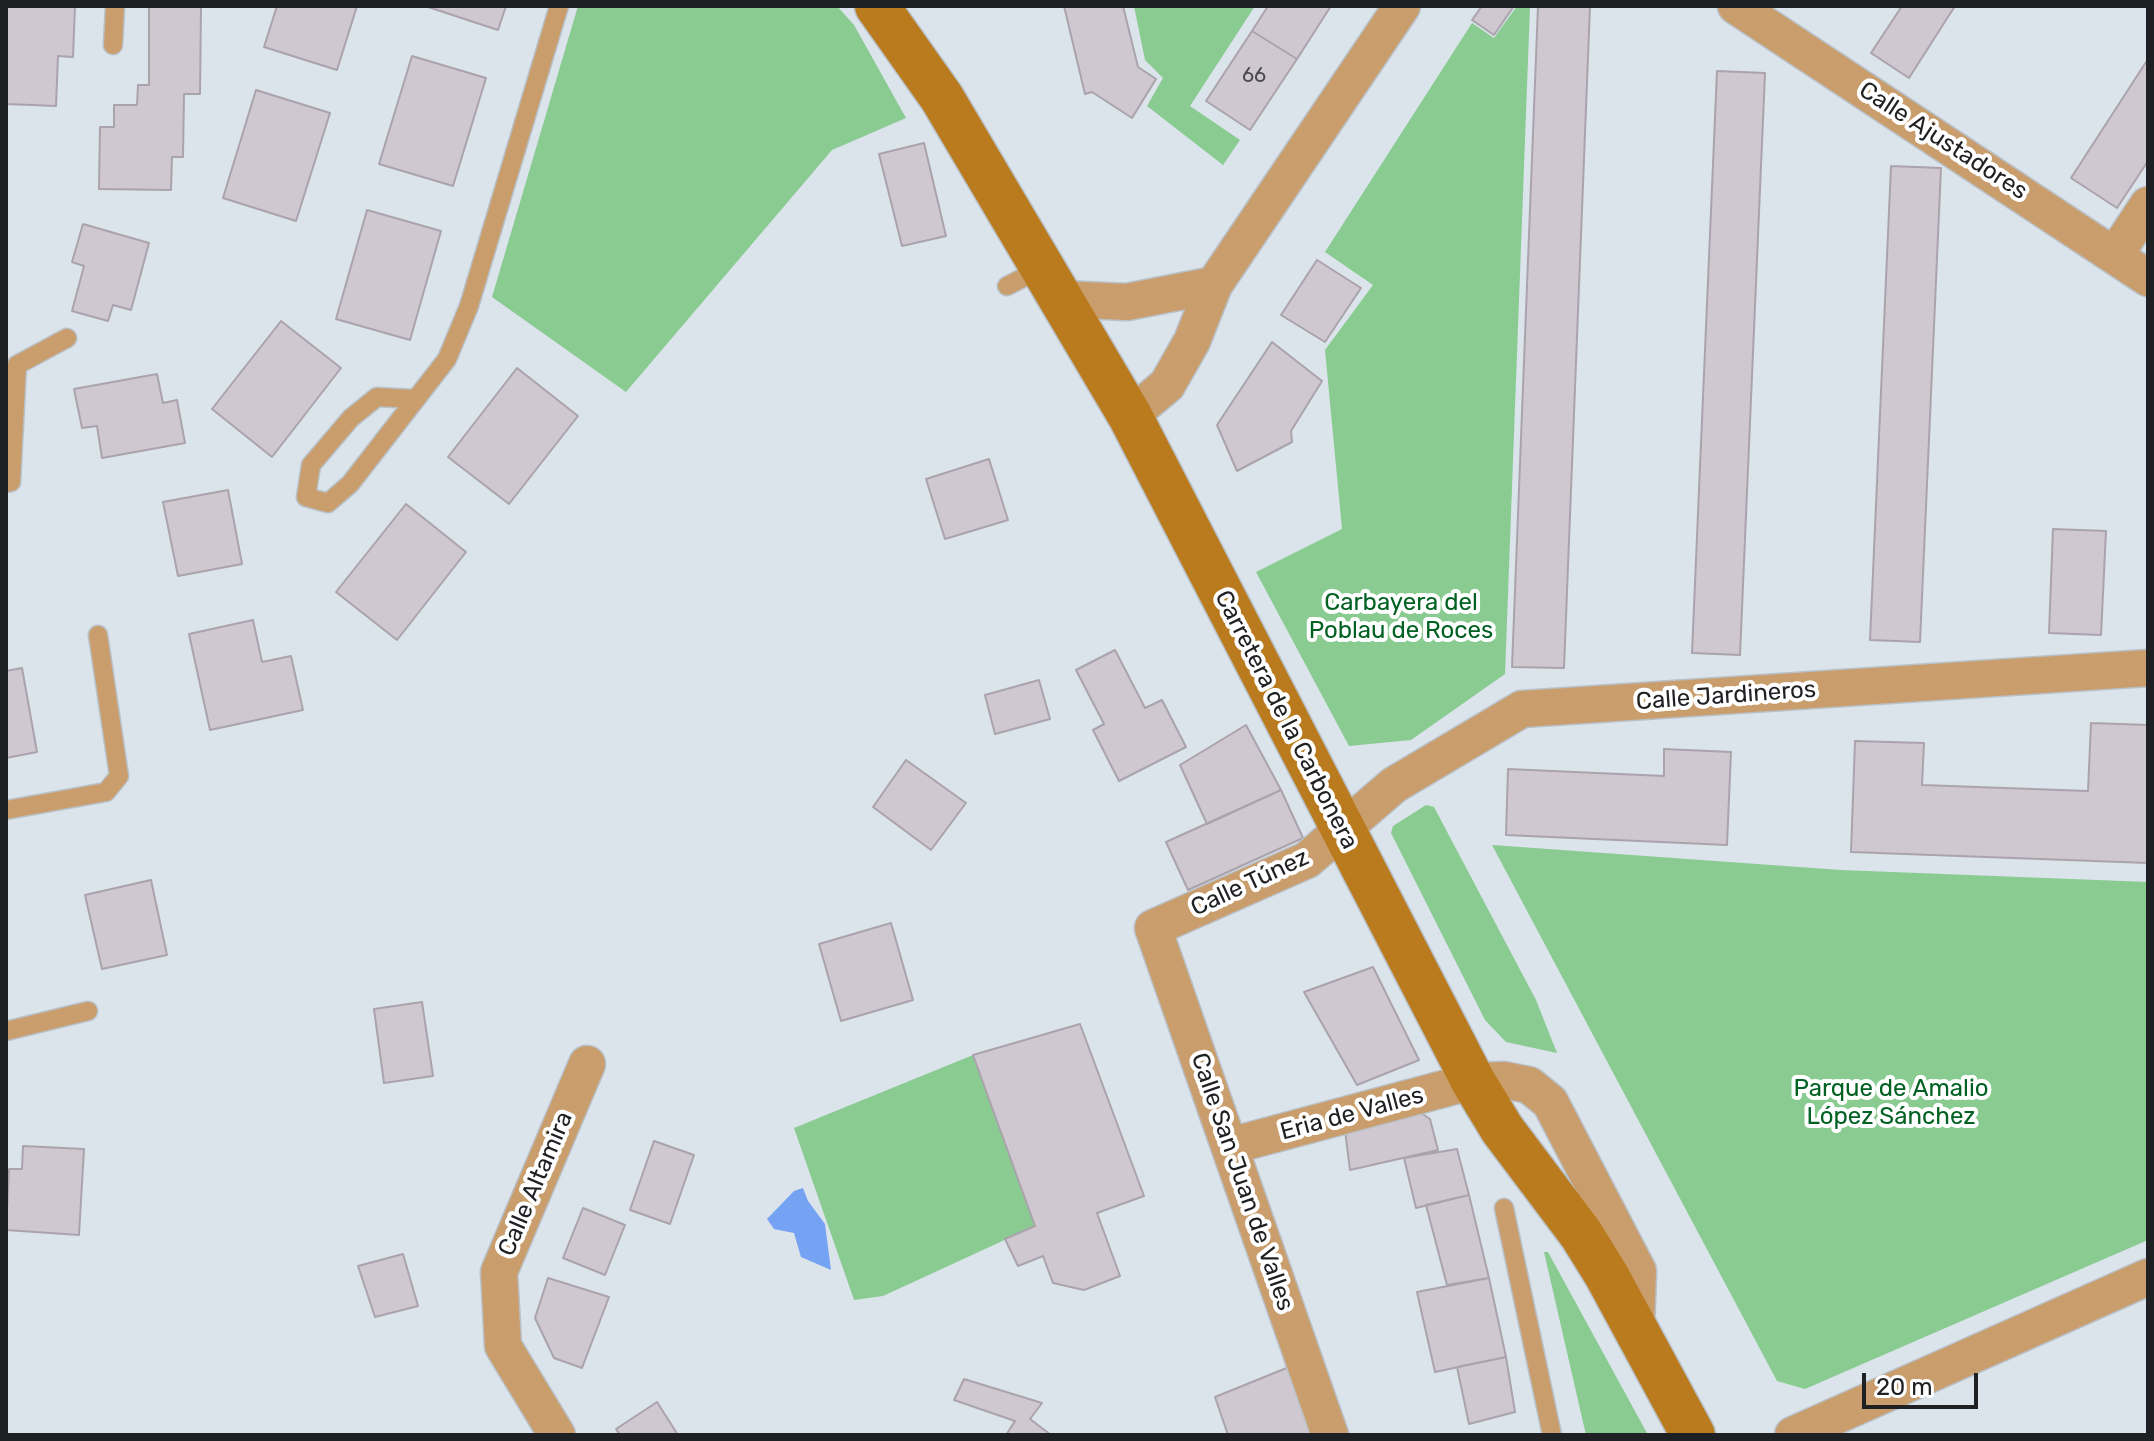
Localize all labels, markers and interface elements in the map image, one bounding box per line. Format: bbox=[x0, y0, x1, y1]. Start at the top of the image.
house number: 66 bbox=[1242, 64, 1266, 88]
street label: Calle Ajustadores bbox=[1853, 76, 2033, 206]
street label: Carretera de la Carbonera bbox=[1208, 586, 1364, 854]
park label: Carbayera del Poblau de Roces bbox=[1309, 589, 1493, 645]
street label: Calle Jardineros bbox=[1635, 675, 1817, 717]
street label: Calle Túnez bbox=[1186, 843, 1314, 923]
street label: Calle San Juan de Valles bbox=[1184, 1049, 1300, 1315]
park label: Parque de Amalio López Sánchez bbox=[1793, 1075, 1989, 1131]
street label: Eria de Valles bbox=[1277, 1081, 1427, 1147]
street label: Calle Altamira bbox=[493, 1107, 579, 1261]
scale bar bbox=[1866, 1357, 1982, 1407]
text: 20 m bbox=[1876, 1373, 1933, 1401]

